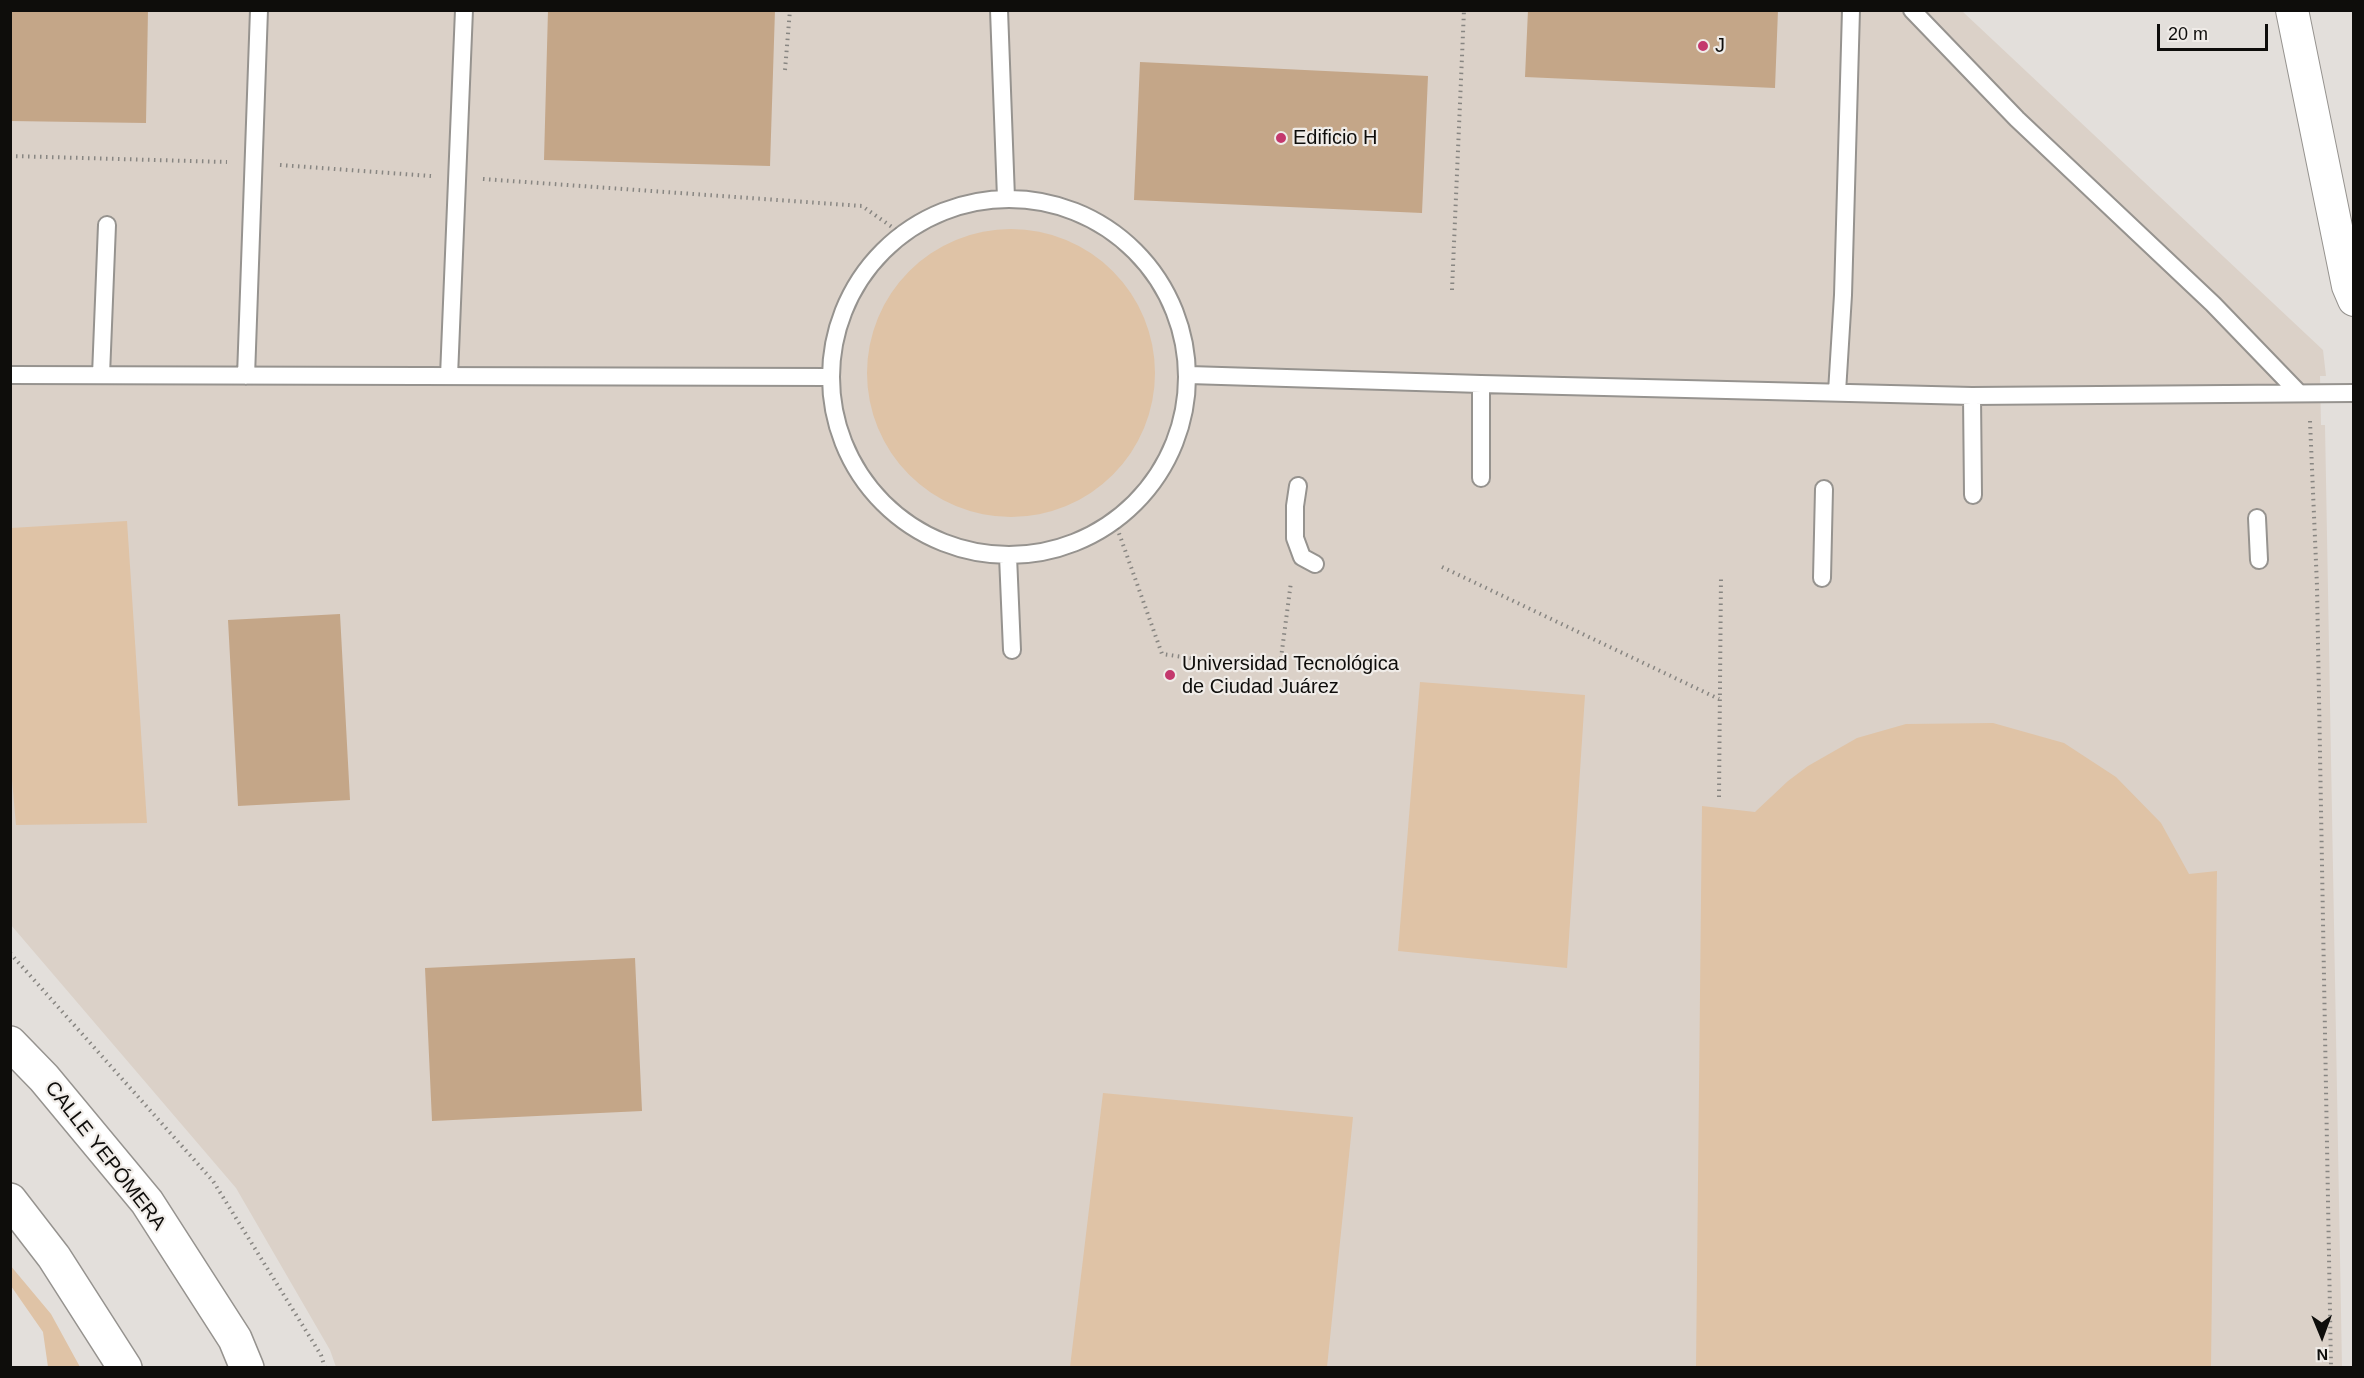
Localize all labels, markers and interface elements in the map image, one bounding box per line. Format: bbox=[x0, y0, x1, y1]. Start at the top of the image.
scale bar bbox=[2160, 12, 2271, 50]
text: 20 m bbox=[2168, 24, 2208, 44]
place label: J bbox=[1715, 34, 1725, 58]
marker: J bbox=[1696, 39, 1710, 53]
place label: Edificio H bbox=[1293, 126, 1377, 150]
marker: Edificio H bbox=[1274, 131, 1288, 145]
place label: Universidad Tecnológica de Ciudad Juárez bbox=[1182, 652, 1399, 699]
marker: Universidad Tecnológica de Ciudad Juárez bbox=[1163, 668, 1177, 682]
street label: CALLE YEPÓMERA bbox=[39, 1077, 171, 1235]
north arrow bbox=[2292, 1306, 2352, 1366]
text: N bbox=[2316, 1346, 2328, 1363]

